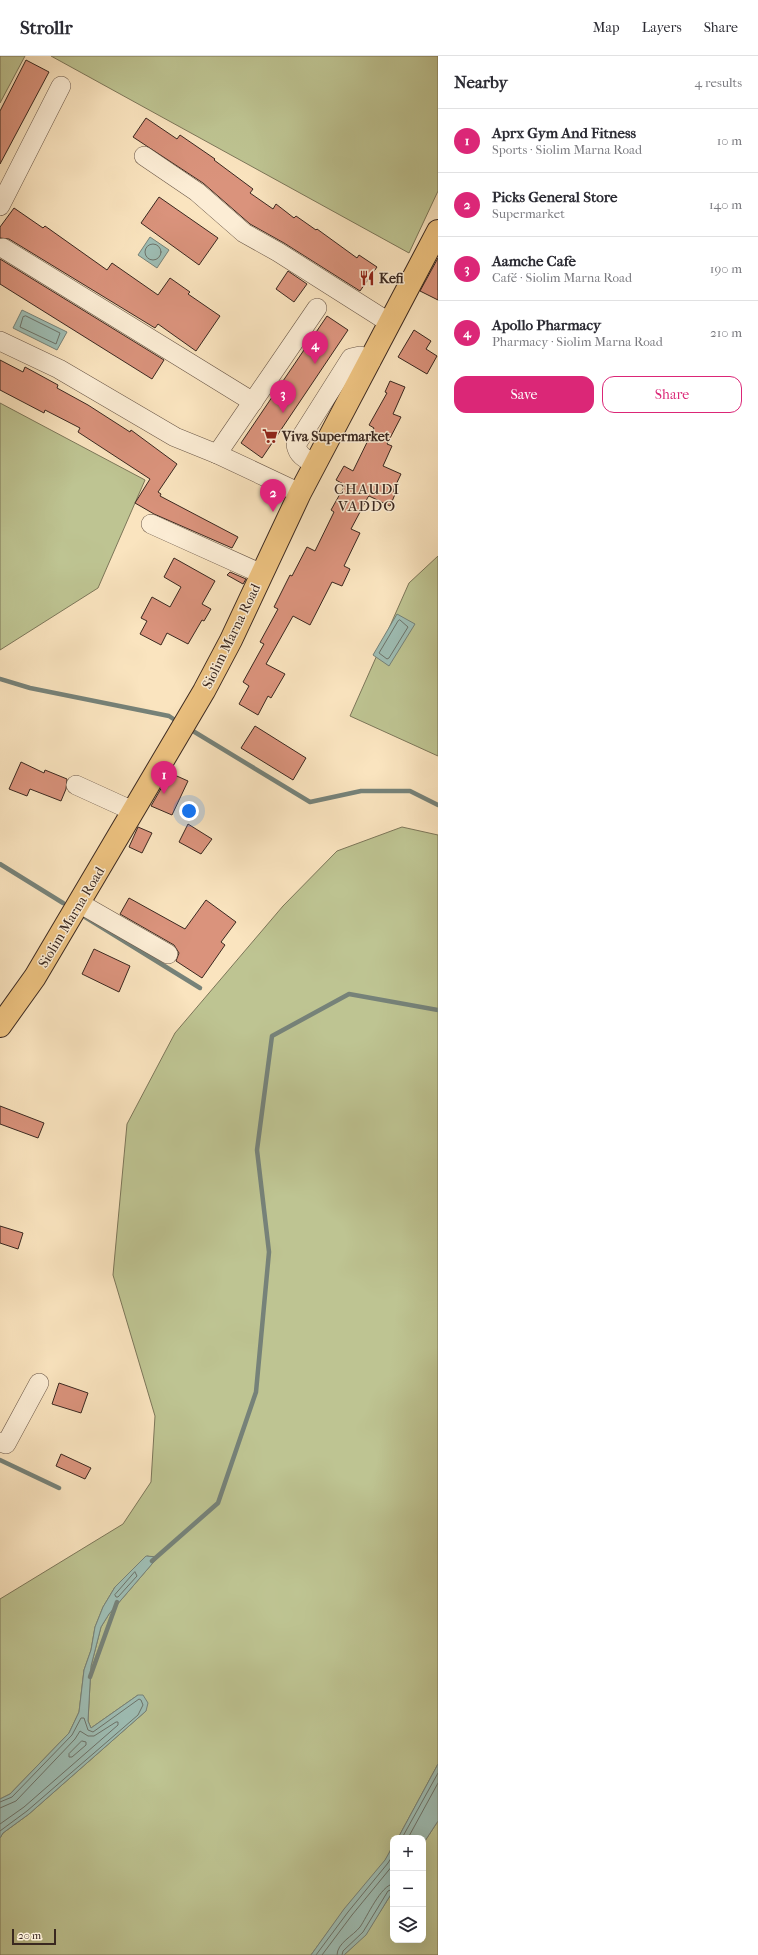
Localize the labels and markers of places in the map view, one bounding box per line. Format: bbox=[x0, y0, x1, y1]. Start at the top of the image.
restaurant icon: Kefi bbox=[358, 269, 376, 287]
place label: Kefi bbox=[379, 270, 404, 287]
pin: 4 bbox=[302, 331, 328, 364]
pin: 3 bbox=[270, 380, 296, 413]
supermarket icon: Viva Supermarket bbox=[261, 427, 279, 445]
place label: Viva Supermarket bbox=[281, 428, 391, 445]
pin: 2 bbox=[260, 479, 286, 512]
pin: 1 bbox=[151, 761, 177, 794]

